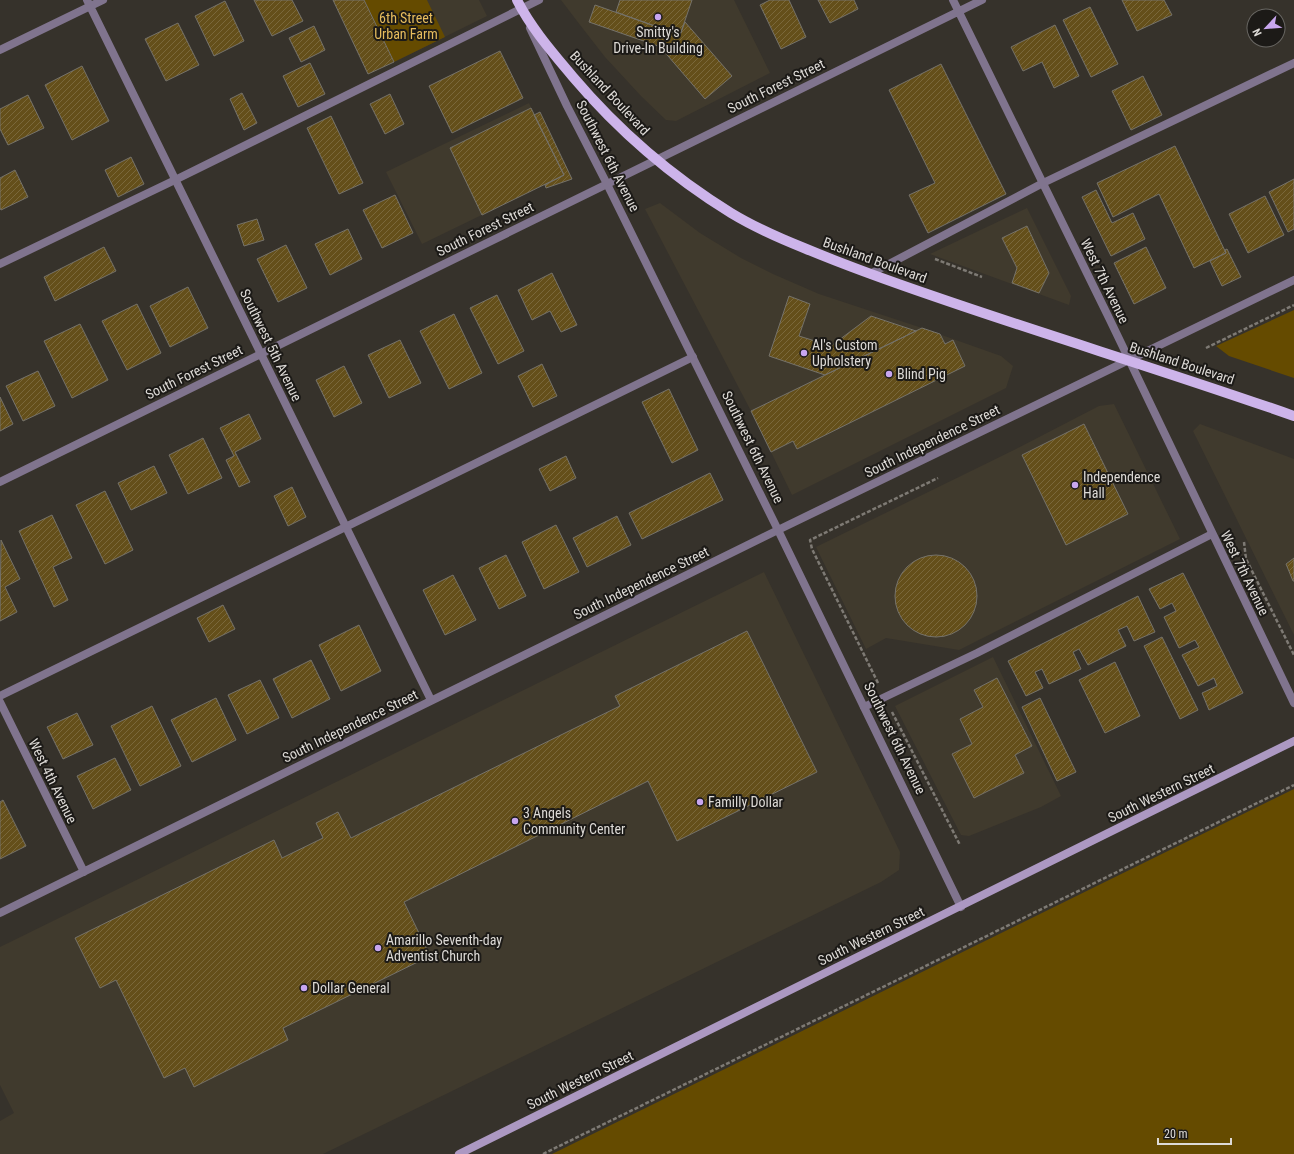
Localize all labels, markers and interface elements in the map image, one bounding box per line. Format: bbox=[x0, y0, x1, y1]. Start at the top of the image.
north arrow bbox=[1246, 8, 1286, 48]
park label: 6th Street Urban Farm bbox=[374, 10, 438, 42]
marker: Smitty's Drive-In Building bbox=[653, 12, 663, 22]
place label: Smitty's Drive-In Building bbox=[613, 24, 703, 56]
text: N bbox=[1250, 26, 1265, 38]
street label: Bushland Boulevard bbox=[567, 48, 653, 138]
street label: South Forest Street bbox=[725, 56, 827, 116]
street label: Southwest 6th Avenue bbox=[573, 98, 643, 215]
street label: South Forest Street bbox=[434, 199, 536, 259]
street label: Bushland Boulevard bbox=[821, 234, 929, 286]
street label: West 7th Avenue bbox=[1078, 236, 1133, 326]
street label: Southwest 5th Avenue bbox=[237, 286, 305, 404]
place label: Al's Custom Upholstery bbox=[812, 337, 877, 369]
street label: Bushland Boulevard bbox=[1128, 339, 1236, 387]
street label: South Forest Street bbox=[143, 342, 245, 402]
marker: Al's Custom Upholstery bbox=[799, 348, 809, 358]
place label: Blind Pig bbox=[897, 366, 946, 382]
marker: Blind Pig bbox=[884, 369, 894, 379]
street label: Southwest 6th Avenue bbox=[719, 388, 787, 506]
street label: South Independence Street bbox=[862, 401, 1002, 481]
place label: Independence Hall bbox=[1083, 469, 1161, 501]
marker: Independence Hall bbox=[1070, 480, 1080, 490]
street label: West 7th Avenue bbox=[1218, 528, 1273, 618]
street label: South Independence Street bbox=[571, 543, 711, 623]
street label: Southwest 6th Avenue bbox=[861, 679, 929, 797]
street label: South Independence Street bbox=[280, 686, 420, 766]
street label: West 4th Avenue bbox=[26, 736, 81, 826]
street label: South Western Street bbox=[1105, 760, 1217, 826]
place label: Familly Dollar bbox=[708, 794, 783, 810]
marker: Familly Dollar bbox=[695, 797, 705, 807]
place label: 3 Angels Community Center bbox=[523, 805, 625, 837]
marker: 3 Angels Community Center bbox=[510, 816, 520, 826]
street label: South Western Street bbox=[815, 903, 927, 969]
place label: Amarillo Seventh-day Adventist Church bbox=[386, 932, 502, 964]
marker: Amarillo Seventh-day Adventist Church bbox=[373, 943, 383, 953]
place label: Dollar General bbox=[312, 980, 390, 996]
marker: Dollar General bbox=[299, 983, 309, 993]
street label: South Western Street bbox=[524, 1047, 636, 1113]
scale bar bbox=[1158, 1120, 1231, 1146]
text: 20 m bbox=[1164, 1127, 1188, 1141]

